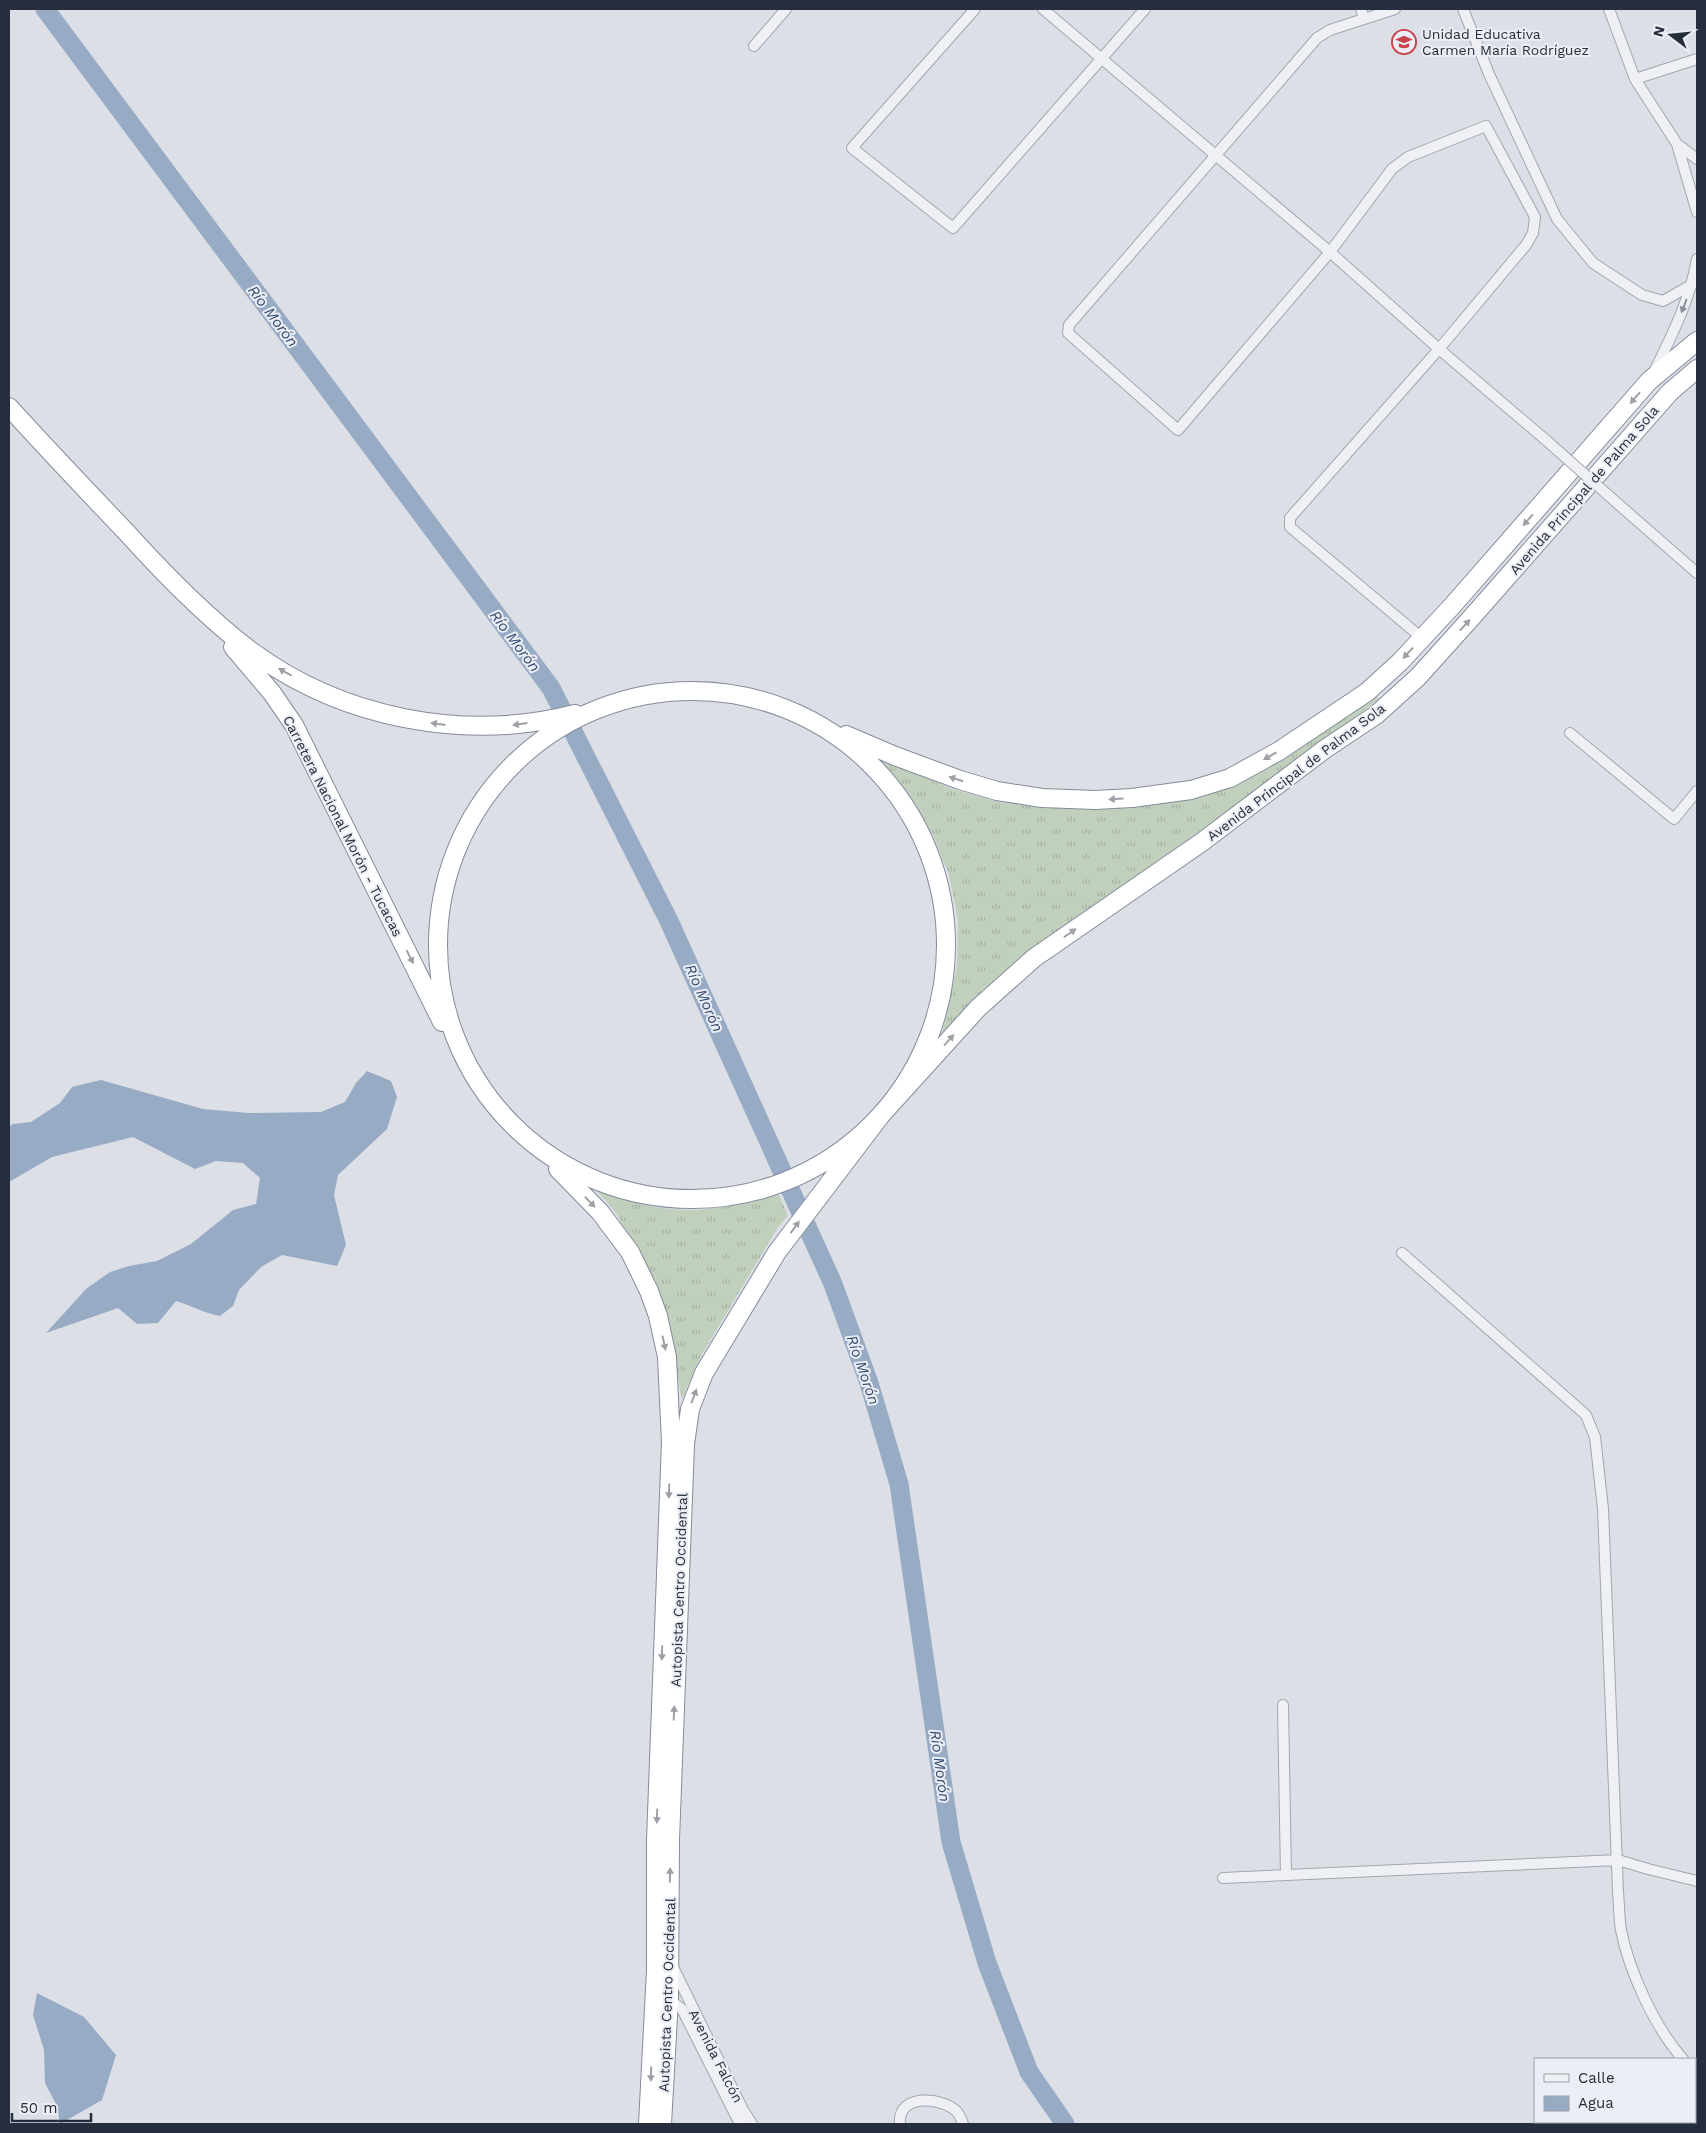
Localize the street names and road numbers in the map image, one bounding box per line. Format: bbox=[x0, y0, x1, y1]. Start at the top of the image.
street label: Avenida Principal de Palma Sola bbox=[1506, 402, 1662, 578]
street label: Avenida Principal de Palma Sola bbox=[1204, 700, 1388, 844]
street label: Carretera Nacional Morón - Tucacas bbox=[280, 713, 406, 939]
street label: Autopista Centro Occidental bbox=[668, 1492, 690, 1687]
street label: Autopista Centro Occidental bbox=[656, 1897, 678, 2092]
street label: Avenida Falcón bbox=[686, 2007, 746, 2105]

